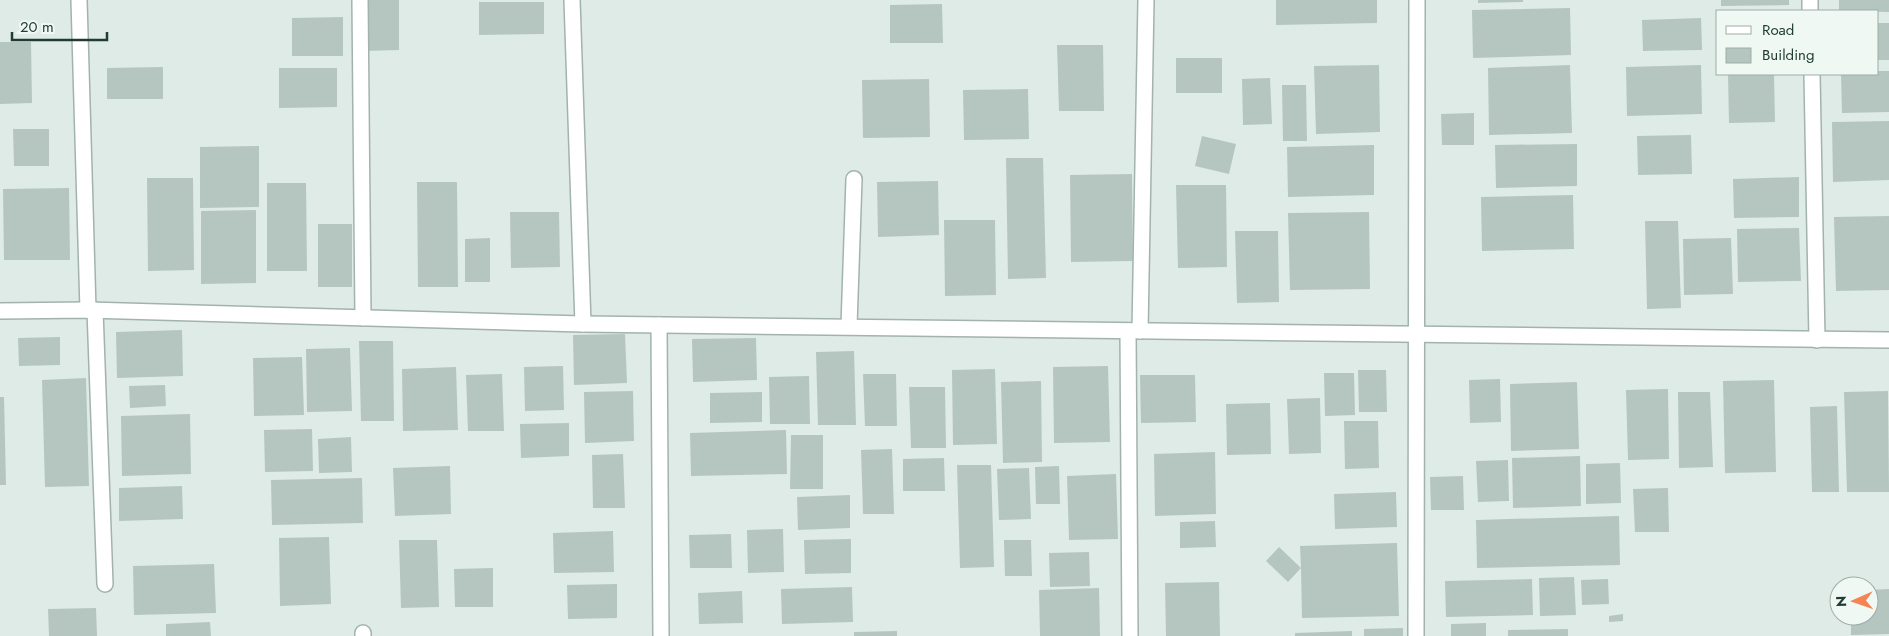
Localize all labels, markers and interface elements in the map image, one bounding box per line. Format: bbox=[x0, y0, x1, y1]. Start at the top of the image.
scale bar bbox=[12, 10, 108, 42]
legend bbox=[1716, 10, 1879, 75]
text: 20 m bbox=[20, 16, 54, 38]
text: Road bbox=[1762, 19, 1794, 41]
text: Building bbox=[1762, 44, 1814, 66]
north arrow bbox=[1829, 576, 1879, 626]
text: N bbox=[1831, 596, 1851, 607]

